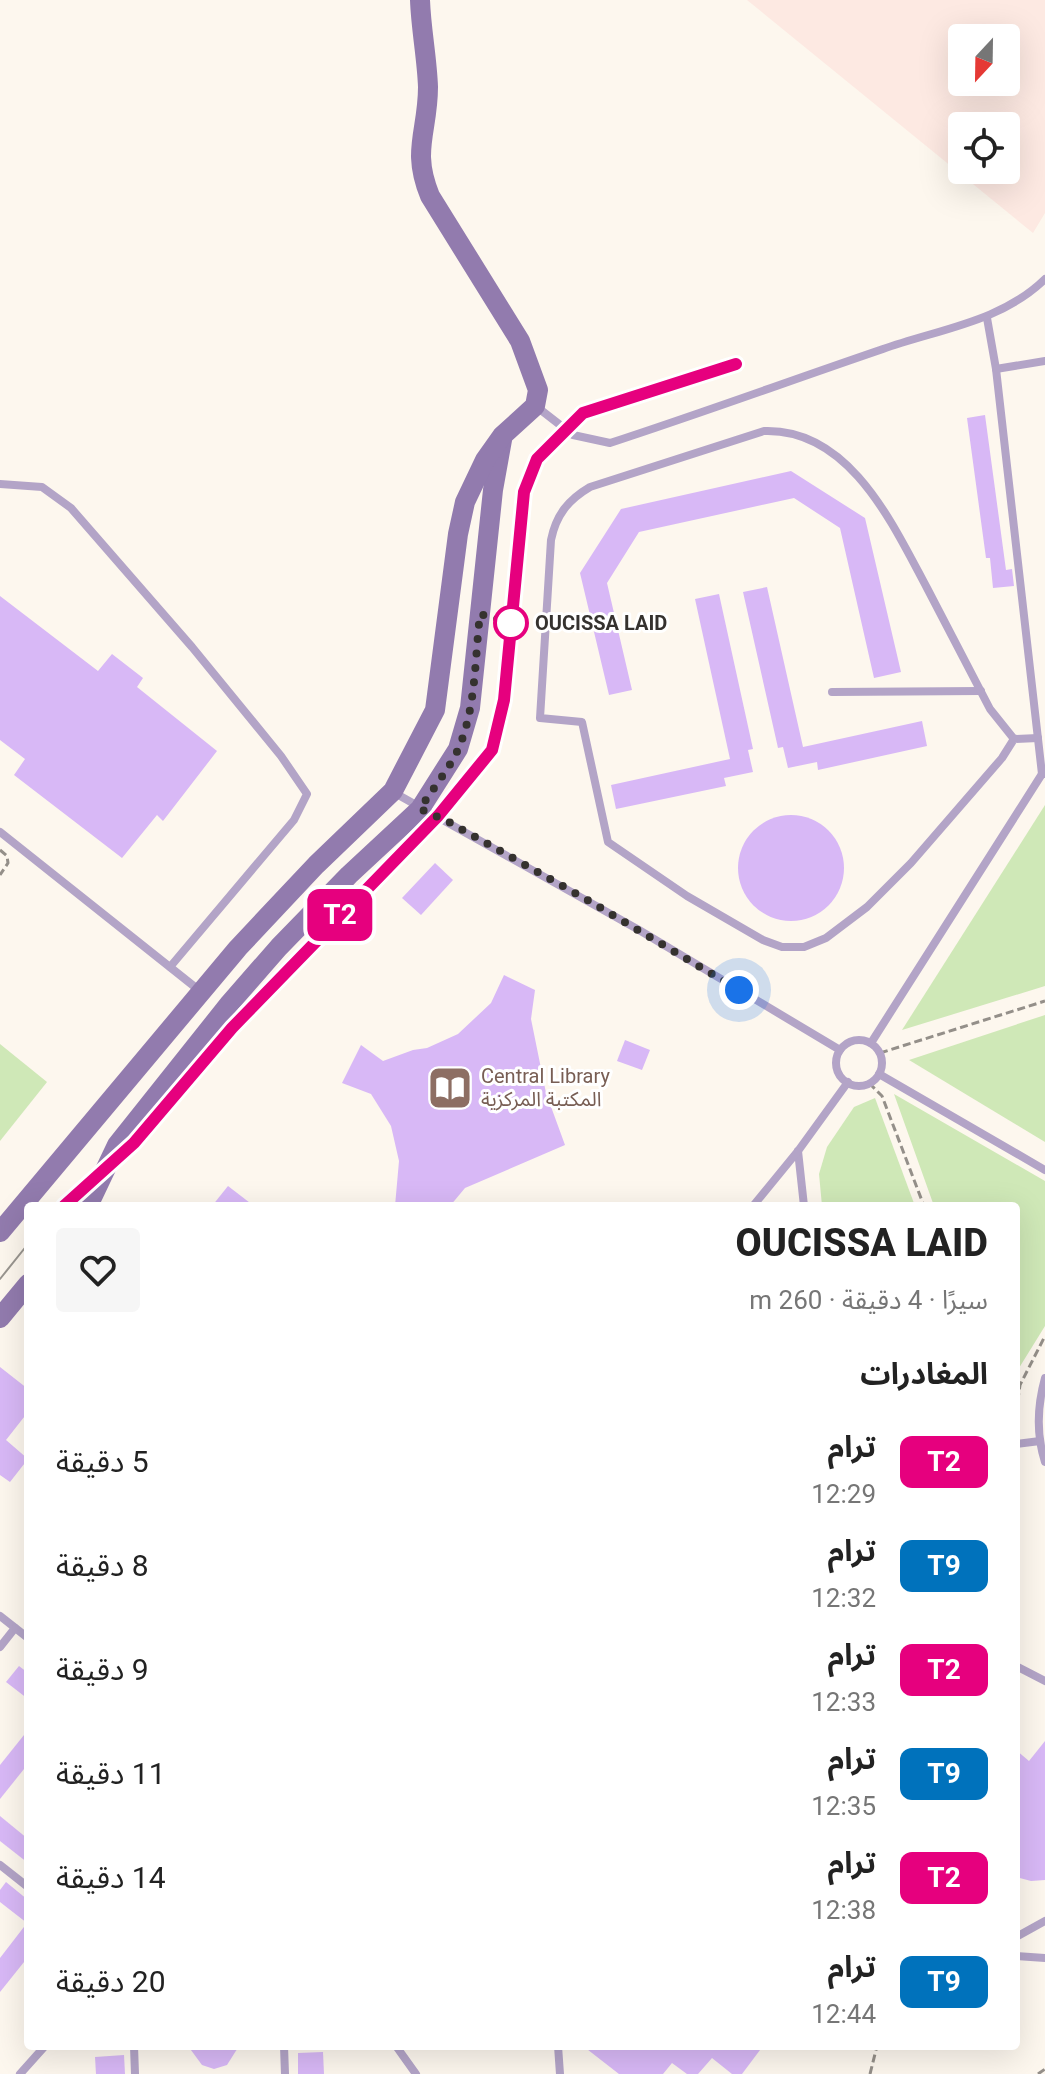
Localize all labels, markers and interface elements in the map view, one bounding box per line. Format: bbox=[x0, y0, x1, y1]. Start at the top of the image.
north arrow bbox=[948, 24, 1020, 96]
map controls bbox=[948, 24, 1020, 184]
button: locate bbox=[948, 112, 1020, 184]
marker: OUCISSA LAID bbox=[494, 606, 528, 640]
place label: OUCISSA LAID bbox=[535, 611, 667, 635]
line badge: T2 bbox=[304, 889, 376, 941]
text: T2 bbox=[323, 898, 357, 931]
your location bbox=[719, 970, 759, 1010]
library icon: Central Library المكتبة المركزية bbox=[426, 1064, 474, 1112]
place label: Central Library المكتبة المركزية bbox=[481, 1064, 610, 1111]
text: OUCISSA LAID bbox=[736, 1221, 988, 1265]
button: heart bbox=[56, 1228, 140, 1312]
text: سيرًا · 4 دقيقة · 260 m bbox=[749, 1285, 988, 1315]
text: المغادرات bbox=[860, 1356, 988, 1391]
text: ترام bbox=[828, 1429, 876, 1464]
text: 5 دقيقة bbox=[56, 1444, 149, 1479]
text: T2 bbox=[927, 1445, 961, 1478]
text: 12:29 bbox=[811, 1479, 876, 1509]
text: ترام bbox=[828, 1533, 876, 1568]
text: 8 دقيقة bbox=[56, 1548, 149, 1583]
text: T9 bbox=[927, 1549, 961, 1582]
text: 12:32 bbox=[811, 1583, 876, 1613]
text: ترام bbox=[828, 1637, 876, 1672]
text: 9 دقيقة bbox=[56, 1652, 149, 1687]
text: T2 bbox=[927, 1653, 961, 1686]
text: 12:33 bbox=[811, 1687, 876, 1717]
text: ترام bbox=[828, 1741, 876, 1776]
text: 11 دقيقة bbox=[56, 1756, 166, 1791]
text: T9 bbox=[927, 1757, 961, 1790]
text: 12:35 bbox=[811, 1791, 876, 1821]
text: ترام bbox=[828, 1845, 876, 1880]
text: 14 دقيقة bbox=[56, 1860, 166, 1895]
text: T2 bbox=[927, 1861, 961, 1894]
text: 12:38 bbox=[811, 1895, 876, 1925]
text: ترام bbox=[828, 1949, 876, 1984]
text: 20 دقيقة bbox=[56, 1964, 166, 1999]
text: T9 bbox=[927, 1965, 961, 1998]
text: 12:44 bbox=[811, 1999, 876, 2029]

